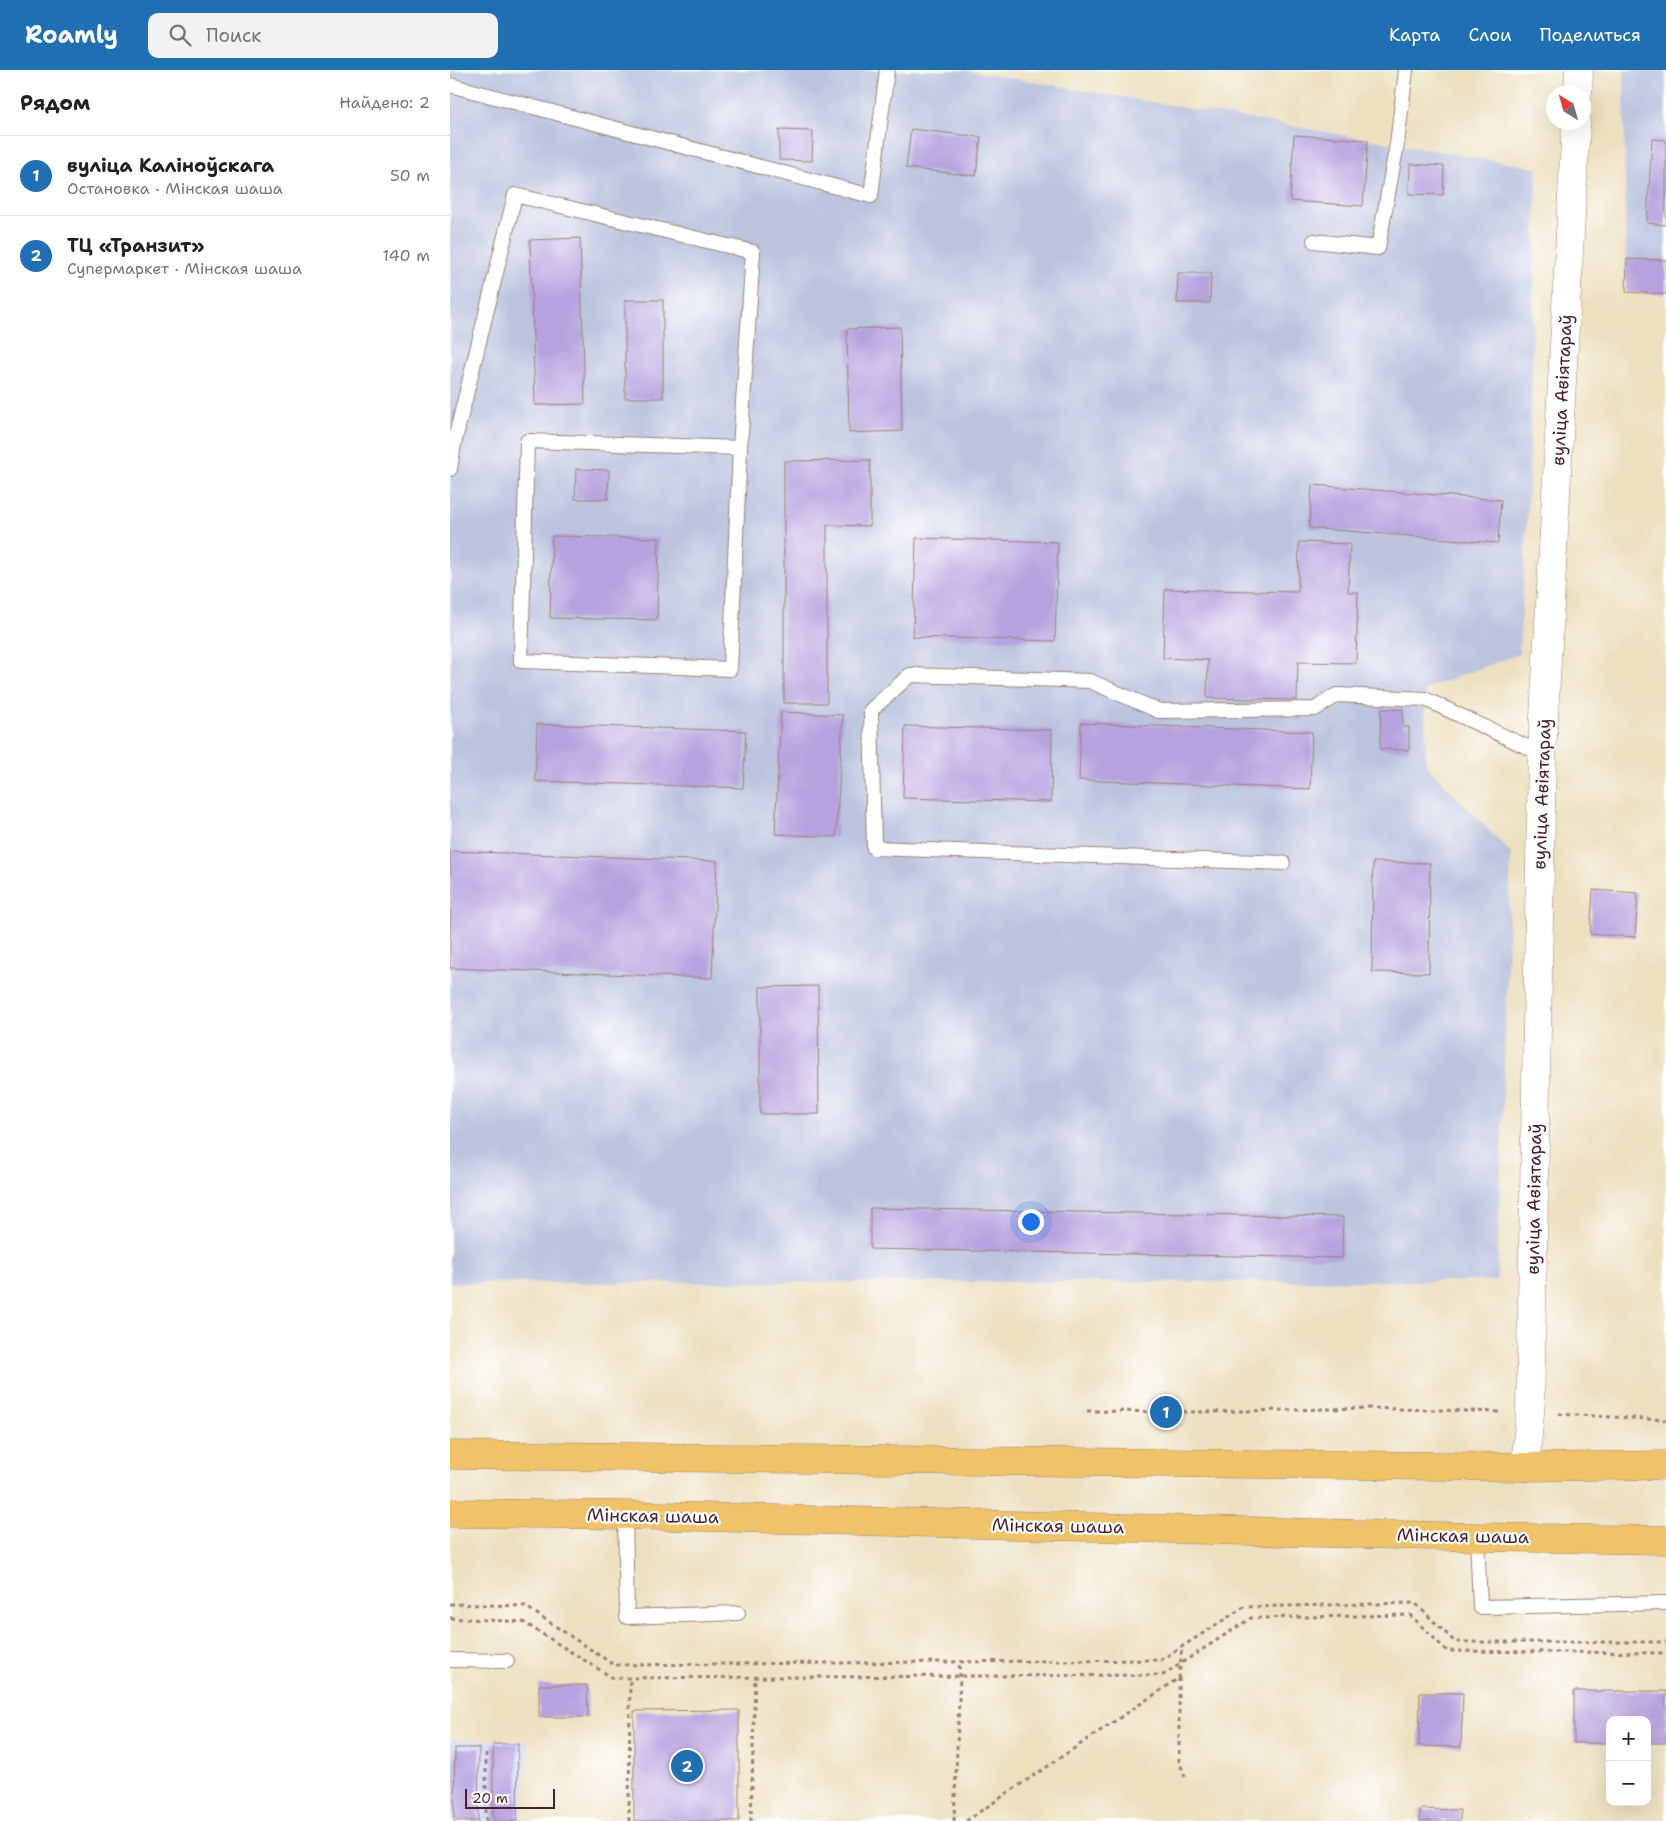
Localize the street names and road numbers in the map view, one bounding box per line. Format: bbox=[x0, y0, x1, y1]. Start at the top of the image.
street label: вуліца Авіятараў bbox=[1546, 314, 1578, 466]
street label: вуліца Авіятараў bbox=[1527, 718, 1557, 870]
street label: вуліца Авіятараў bbox=[1521, 1123, 1547, 1275]
street label: Мінская шаша bbox=[587, 1503, 719, 1529]
street label: Мінская шаша bbox=[992, 1513, 1124, 1539]
street label: Мінская шаша bbox=[1397, 1523, 1529, 1549]

